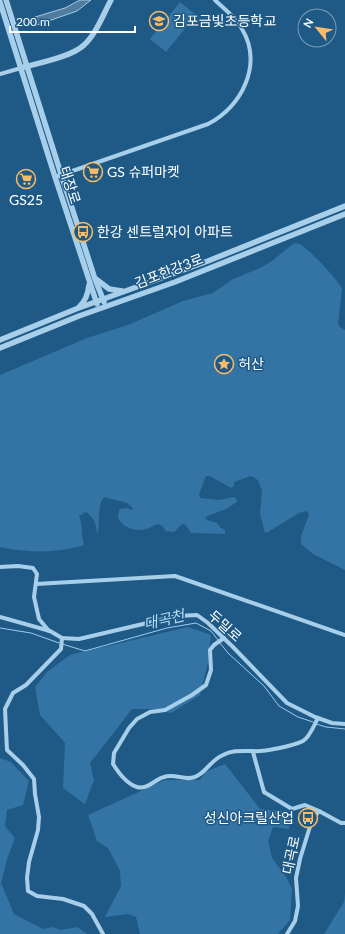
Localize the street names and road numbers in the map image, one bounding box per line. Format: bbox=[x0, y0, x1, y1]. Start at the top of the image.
street label: 태장로 bbox=[56, 164, 85, 206]
street label: 김포한강3로 bbox=[132, 250, 206, 291]
street label: 두밀로 bbox=[205, 606, 245, 645]
street label: 대곡로 bbox=[278, 834, 303, 876]

